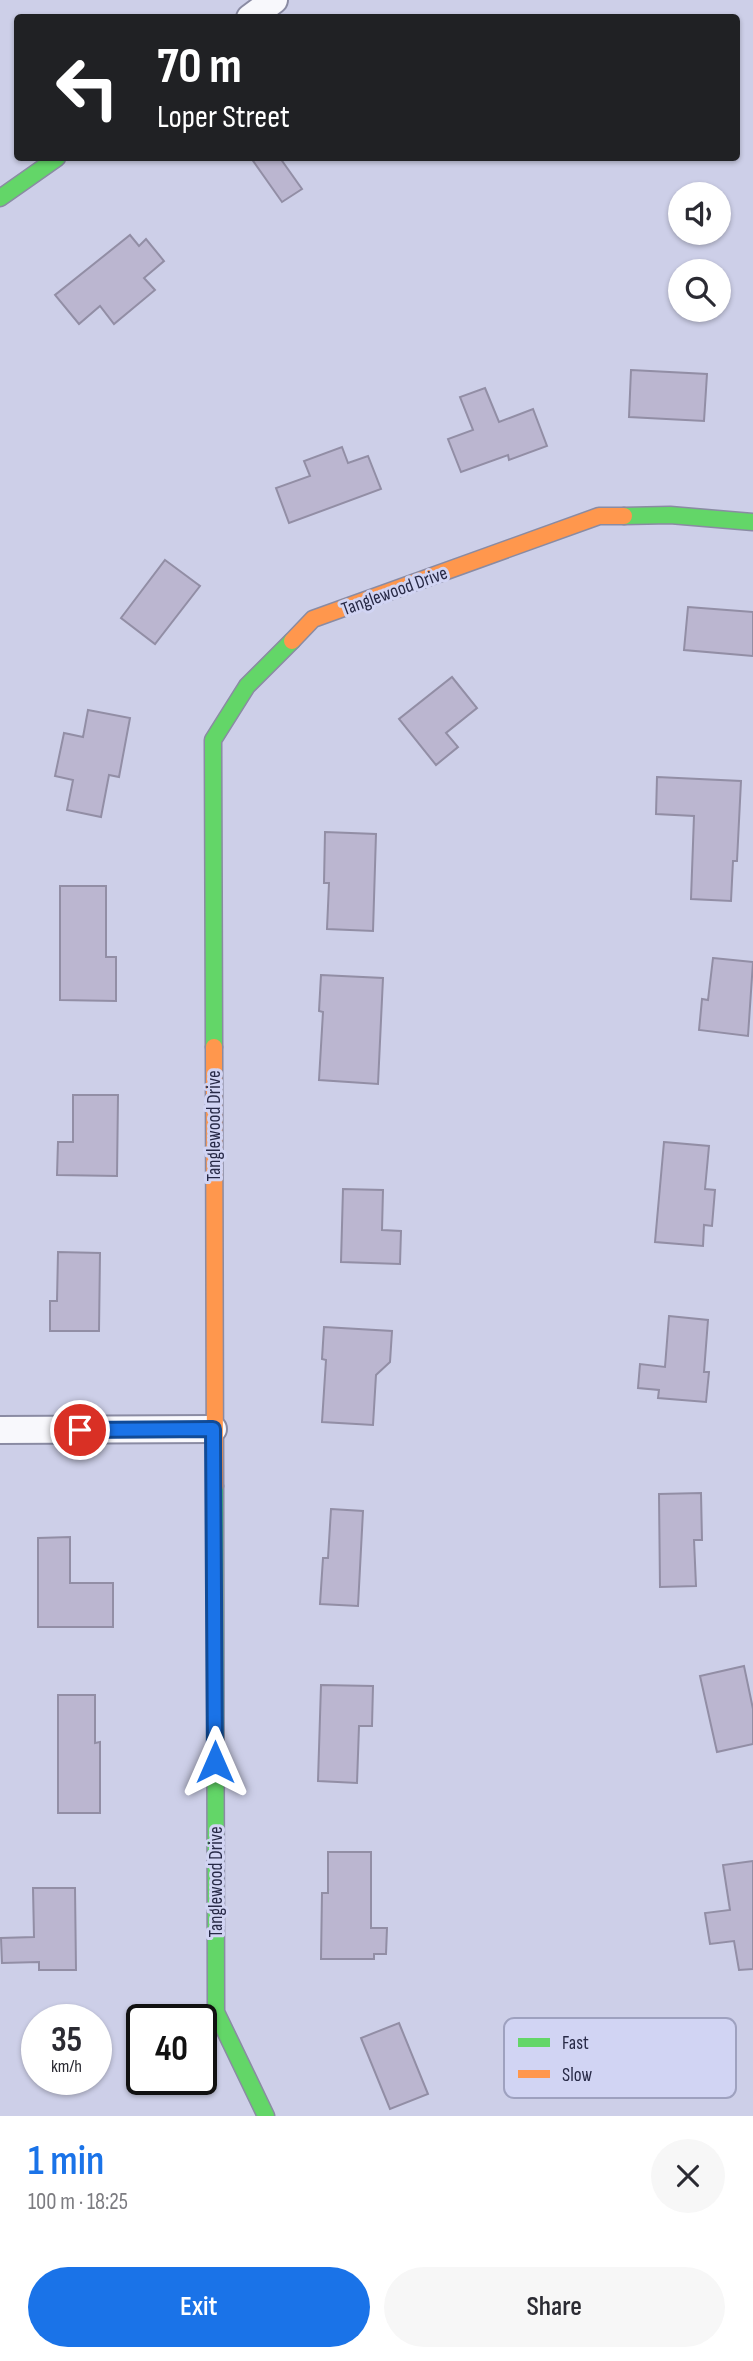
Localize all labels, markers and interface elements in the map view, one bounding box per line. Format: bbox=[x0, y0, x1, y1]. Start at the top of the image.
text: 70 m bbox=[157, 38, 242, 97]
icon: left bbox=[42, 42, 133, 133]
text: Loper Street bbox=[157, 98, 290, 137]
map controls bbox=[668, 182, 731, 322]
button: sound bbox=[668, 182, 731, 245]
button: search bbox=[668, 259, 731, 322]
street label: Tanglewood Drive bbox=[338, 562, 451, 621]
street label: Tanglewood Drive bbox=[203, 1070, 226, 1182]
pin bbox=[50, 1400, 110, 1460]
icon: arrive bbox=[61, 1411, 99, 1449]
position arrow bbox=[178, 1725, 252, 1799]
street label: Tanglewood Drive bbox=[205, 1826, 228, 1938]
speed limit sign: 40 bbox=[126, 2004, 217, 2095]
legend bbox=[504, 2018, 736, 2098]
text: 35 bbox=[51, 2019, 82, 2062]
text: Fast bbox=[562, 2032, 589, 2055]
text: km/h bbox=[51, 2056, 82, 2077]
text: Slow bbox=[562, 2064, 592, 2087]
text: 1 min bbox=[28, 2136, 104, 2187]
button: close bbox=[651, 2139, 725, 2213]
text: 100 m · 18:25 bbox=[28, 2188, 128, 2216]
button: Exit bbox=[28, 2267, 370, 2347]
button: Share bbox=[384, 2267, 725, 2347]

